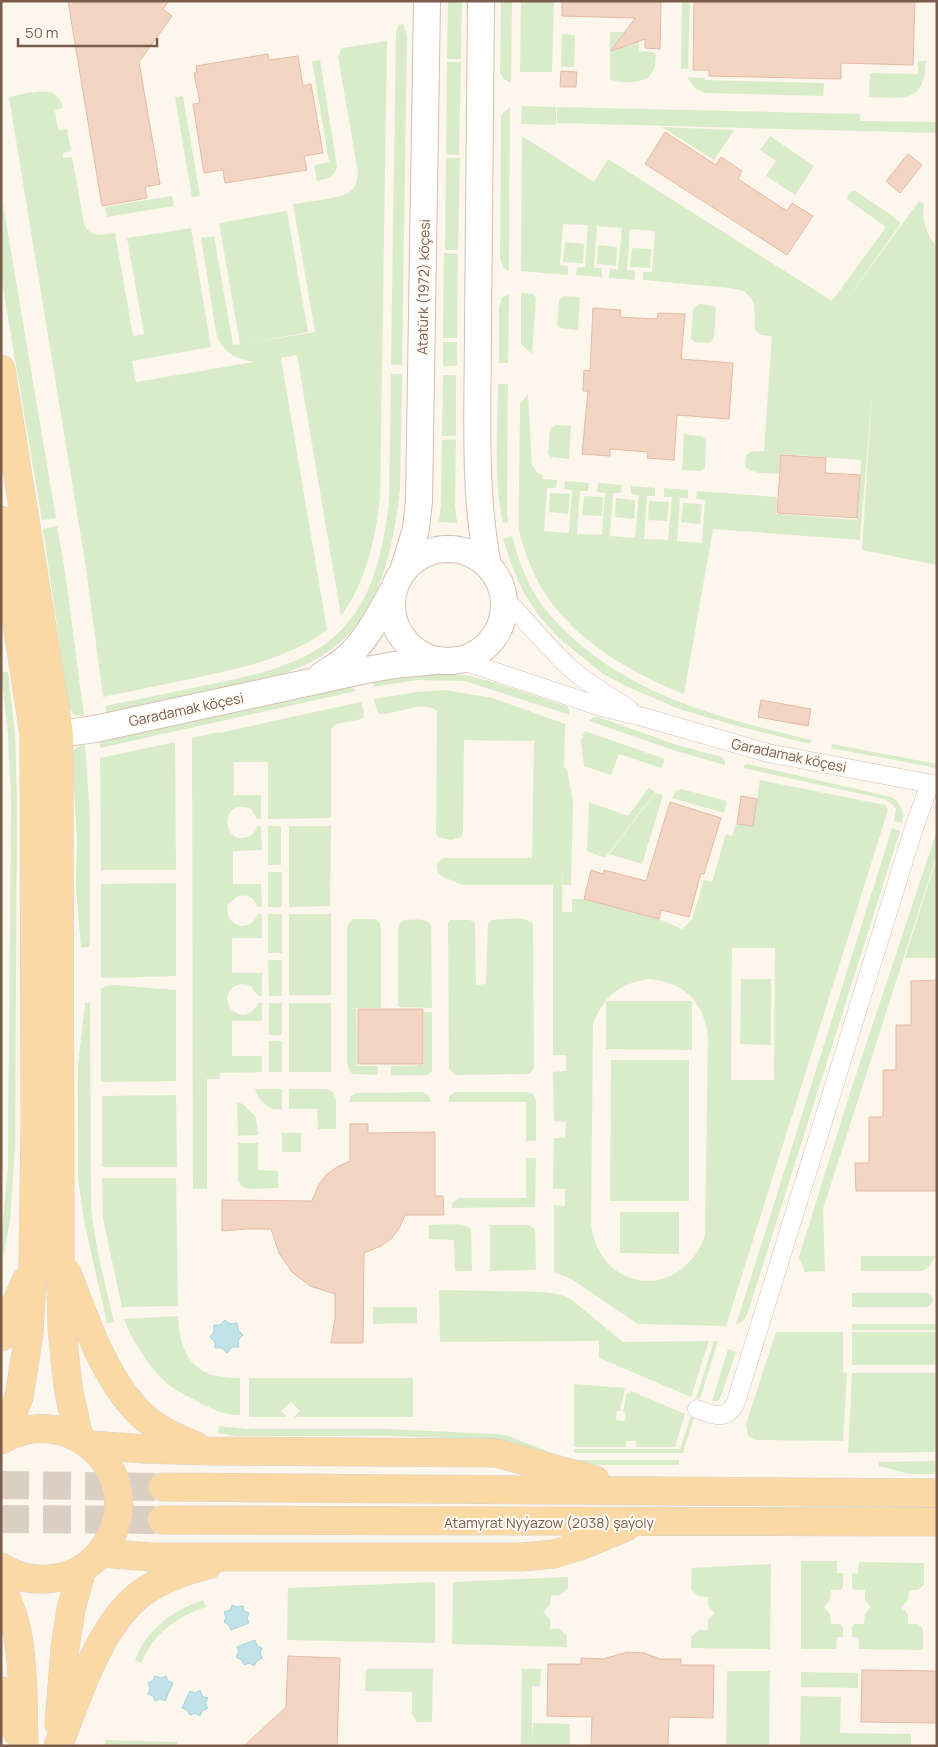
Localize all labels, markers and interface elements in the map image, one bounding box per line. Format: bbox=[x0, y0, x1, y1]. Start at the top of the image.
scale bar bbox=[18, 15, 156, 47]
text: 50 m bbox=[25, 22, 59, 43]
street label: Atatürk (1972) köçesi bbox=[412, 219, 434, 355]
street label: Garadamak köçesi bbox=[127, 688, 245, 730]
street label: Garadamak köçesi bbox=[730, 734, 848, 776]
street label: Atamyrat Nyýazow (2038) şaýoly bbox=[444, 1513, 655, 1532]

